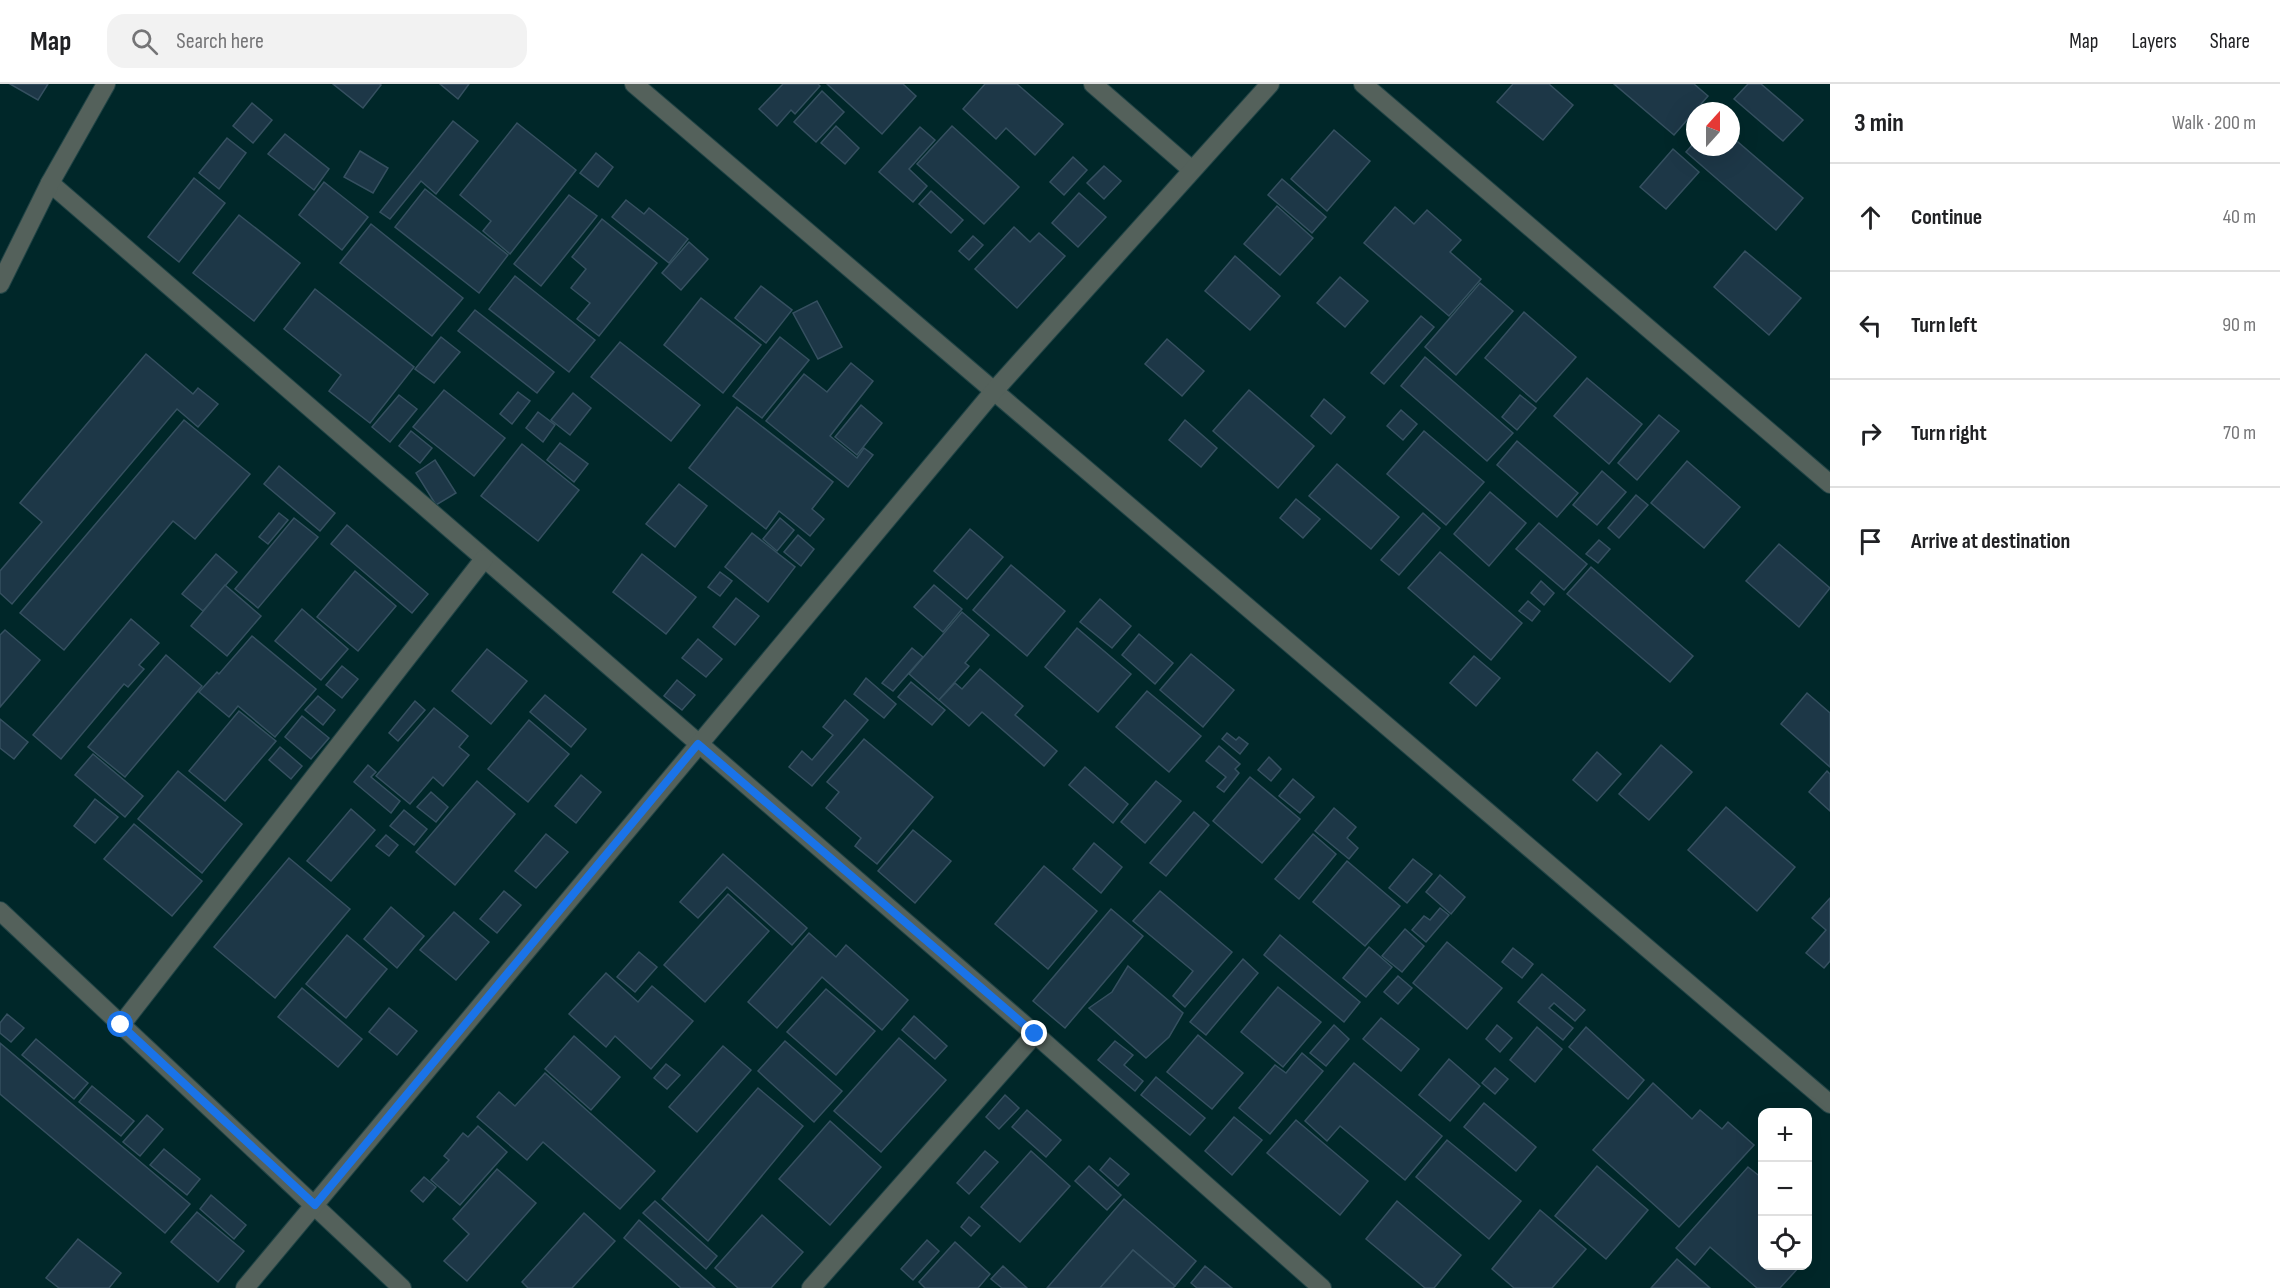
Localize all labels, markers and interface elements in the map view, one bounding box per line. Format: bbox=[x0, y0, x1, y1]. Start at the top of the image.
search box bbox=[107, 14, 527, 68]
text: Map bbox=[30, 25, 71, 58]
icon: search bbox=[128, 25, 161, 58]
text: Search here bbox=[176, 28, 264, 55]
text: Map bbox=[2069, 29, 2098, 54]
text: Layers bbox=[2131, 29, 2177, 54]
text: Share bbox=[2210, 29, 2250, 54]
north arrow bbox=[1686, 102, 1740, 156]
text: 3 min bbox=[1854, 108, 1904, 139]
text: Walk · 200 m bbox=[2172, 111, 2256, 135]
icon: ahead bbox=[1854, 201, 1887, 234]
text: Continue bbox=[1911, 204, 1982, 231]
text: 40 m bbox=[2223, 205, 2256, 229]
icon: left bbox=[1854, 309, 1887, 342]
text: Turn left bbox=[1911, 312, 1977, 339]
text: 90 m bbox=[2222, 313, 2256, 337]
icon: right bbox=[1854, 417, 1887, 450]
text: Turn right bbox=[1911, 420, 1987, 447]
text: 70 m bbox=[2223, 421, 2256, 445]
icon: arrive bbox=[1854, 525, 1887, 558]
text: Arrive at destination bbox=[1911, 528, 2070, 555]
route start bbox=[107, 1011, 133, 1037]
route end bbox=[1021, 1020, 1047, 1046]
map controls bbox=[1758, 1108, 1812, 1270]
button: + bbox=[1758, 1108, 1812, 1162]
button: − bbox=[1758, 1162, 1812, 1216]
button: locate bbox=[1758, 1216, 1812, 1270]

